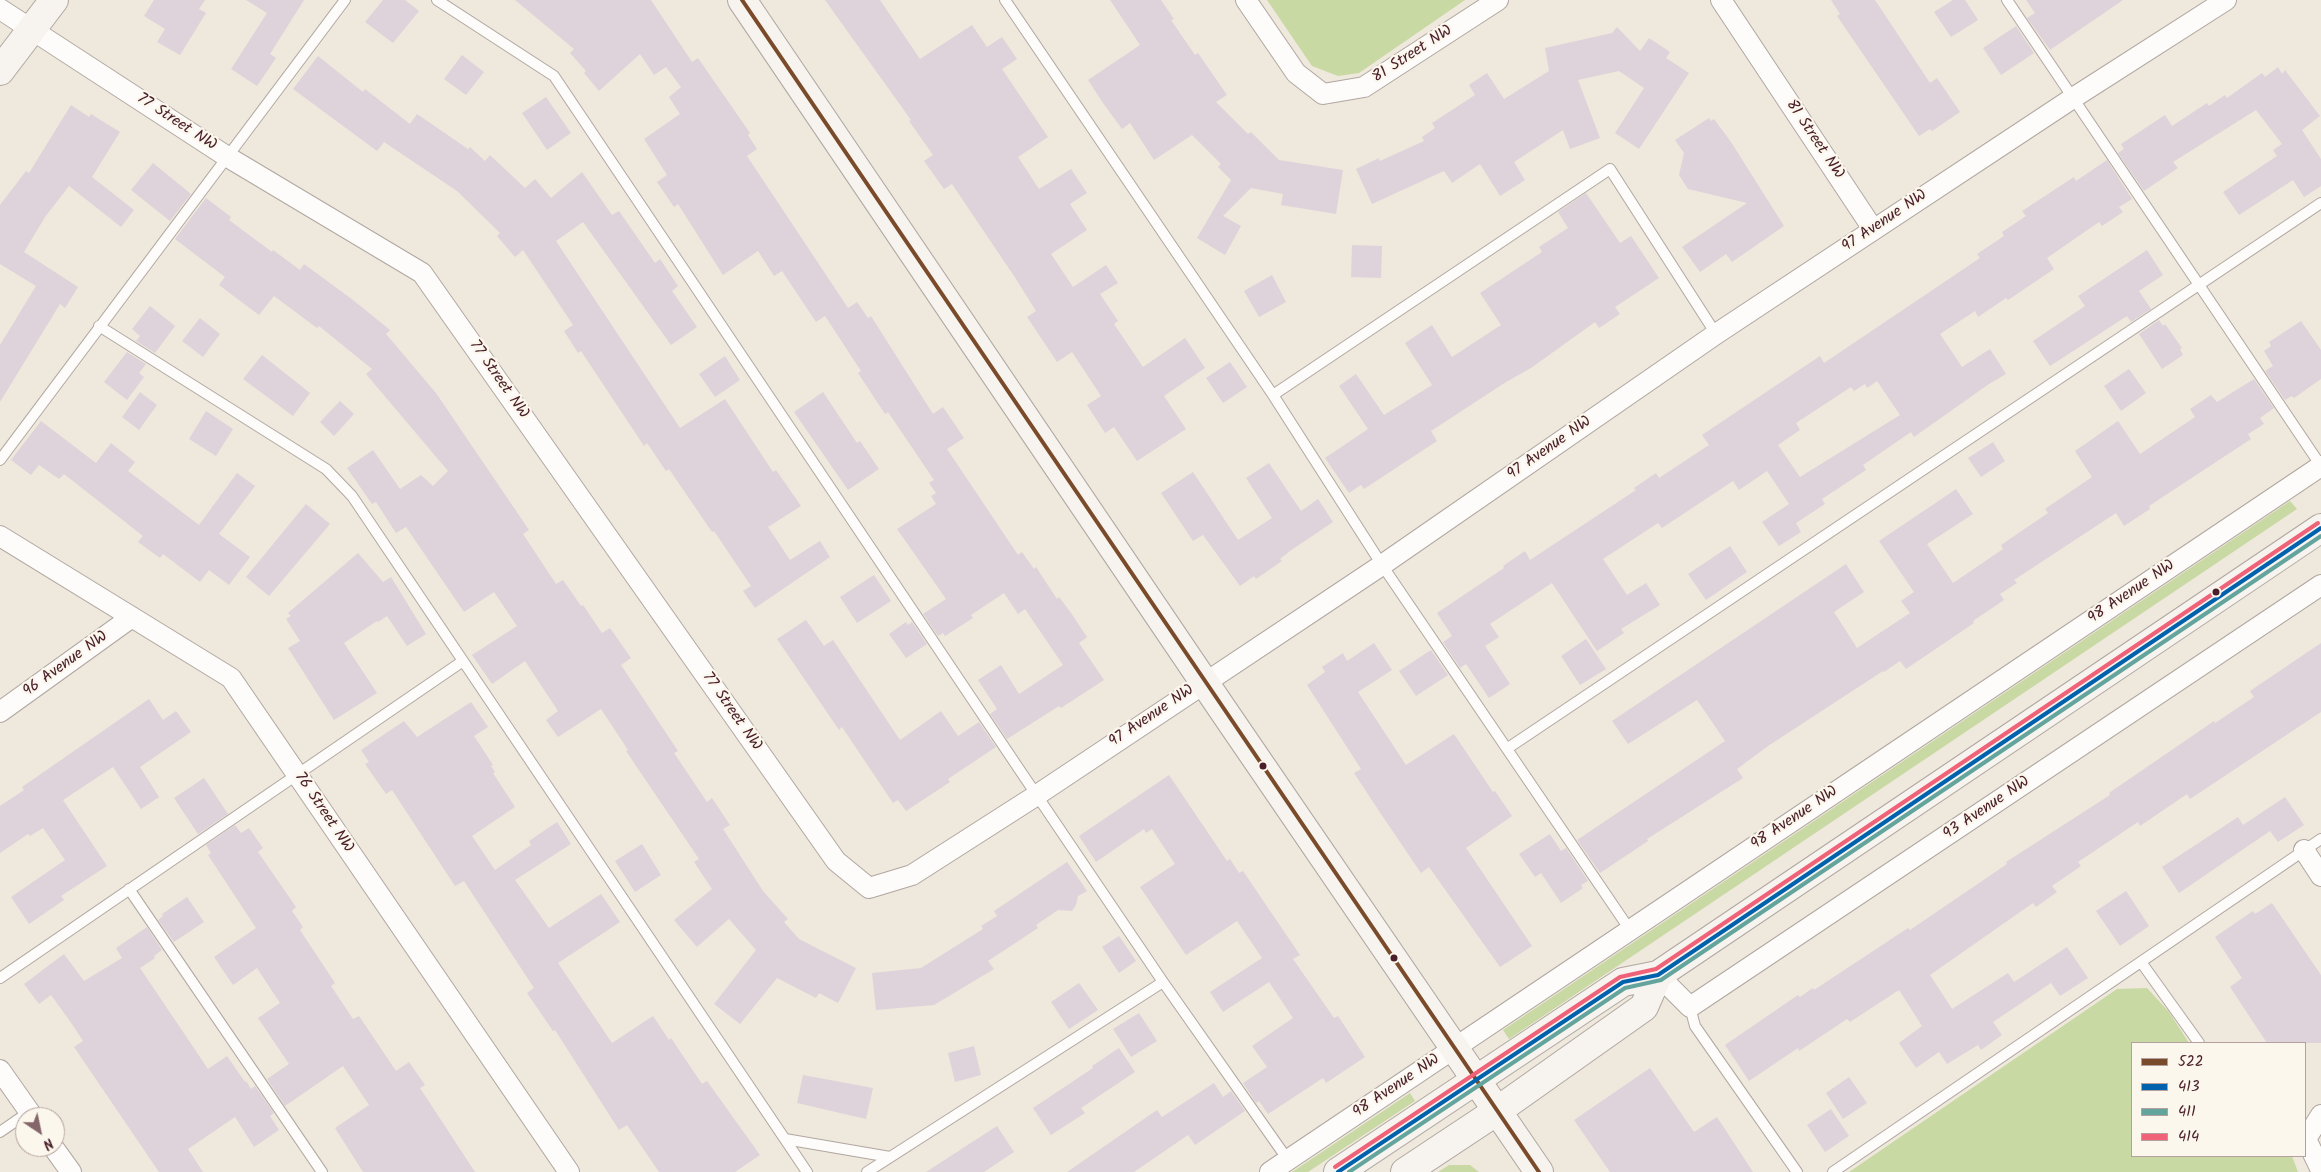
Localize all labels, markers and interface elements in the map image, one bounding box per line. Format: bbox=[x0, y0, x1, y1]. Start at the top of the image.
street label: 81 Street NW bbox=[1369, 22, 1457, 88]
street label: 77 Street NW bbox=[132, 90, 220, 156]
street label: 81 Street NW bbox=[1780, 97, 1848, 183]
street label: 97 Avenue NW bbox=[1839, 187, 1931, 257]
street label: 77 Street NW bbox=[464, 337, 532, 423]
street label: 97 Avenue NW bbox=[1504, 413, 1596, 485]
street label: 98 Avenue NW bbox=[2085, 557, 2179, 629]
unlabelled marker bbox=[2211, 587, 2221, 597]
street label: 96 Avenue NW bbox=[20, 628, 112, 702]
street label: 77 Street NW bbox=[697, 669, 765, 755]
street label: 97 Avenue NW bbox=[1106, 682, 1198, 752]
unlabelled marker bbox=[1258, 761, 1268, 771]
street label: 76 Street NW bbox=[289, 769, 357, 857]
street label: 93 Avenue NW bbox=[1940, 773, 2034, 845]
street label: 98 Avenue NW bbox=[1748, 783, 1842, 855]
unlabelled marker bbox=[1389, 953, 1399, 963]
legend bbox=[2131, 1042, 2306, 1157]
text: 522 bbox=[2178, 1050, 2204, 1074]
street label: 98 Avenue NW bbox=[1350, 1051, 1444, 1123]
text: 413 bbox=[2178, 1075, 2200, 1099]
text: 411 bbox=[2178, 1100, 2196, 1124]
north arrow bbox=[15, 1107, 65, 1157]
text: 414 bbox=[2178, 1125, 2199, 1149]
text: N bbox=[38, 1132, 58, 1155]

